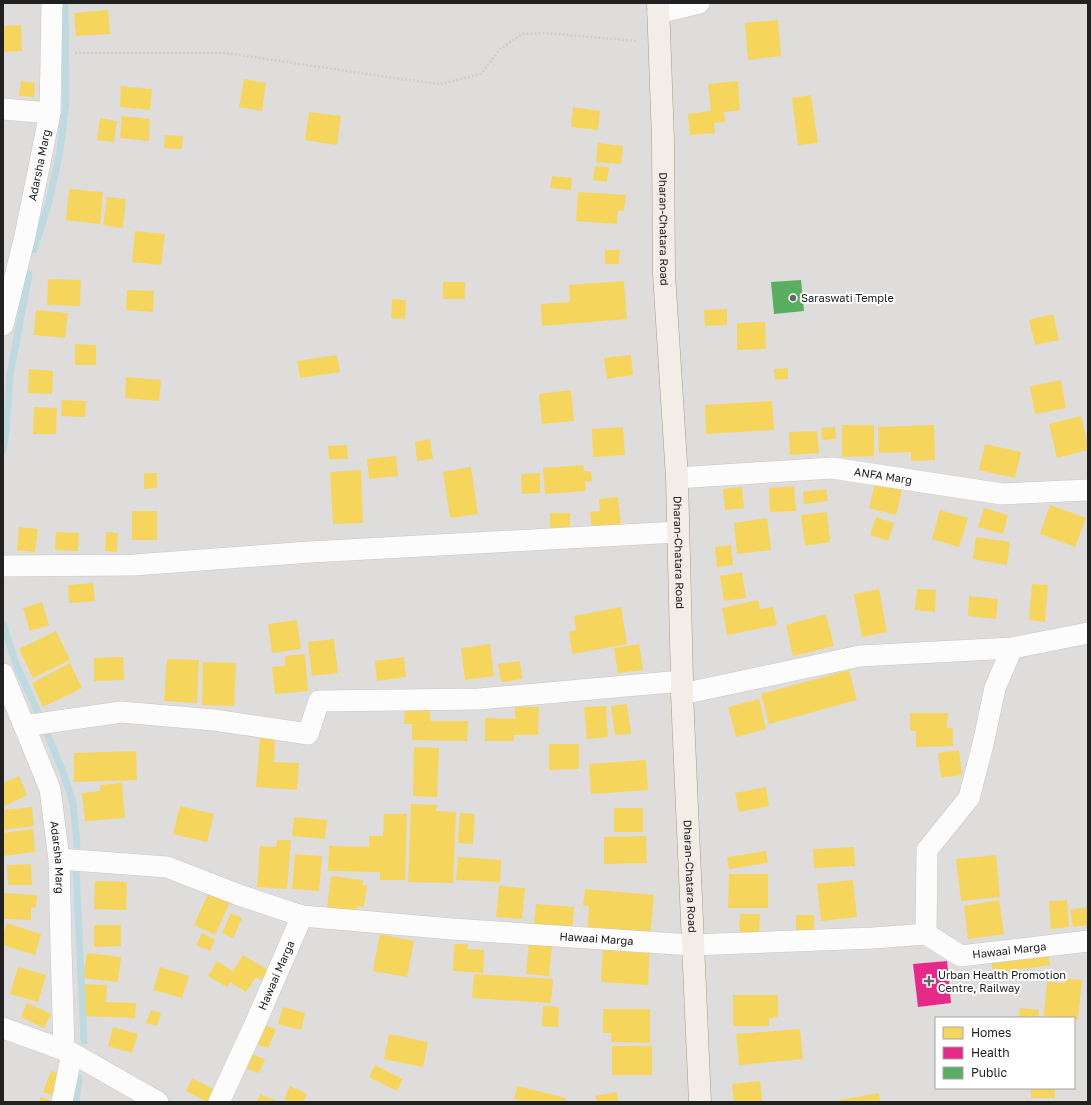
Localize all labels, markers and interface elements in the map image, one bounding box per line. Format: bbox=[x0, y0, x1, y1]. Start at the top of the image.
street label: Adarsha Marg bbox=[25, 128, 53, 202]
street label: Dharan-Chatara Road bbox=[657, 172, 672, 286]
place label: Saraswati Temple bbox=[801, 291, 894, 304]
marker: Saraswati Temple bbox=[788, 293, 798, 303]
street label: ANFA Marg bbox=[853, 464, 913, 486]
street label: Dharan-Chatara Road bbox=[671, 496, 687, 609]
street label: Dharan-Chatara Road bbox=[682, 819, 700, 933]
street label: Adarsha Marg bbox=[48, 820, 67, 894]
street label: Hawaai Marga bbox=[559, 929, 634, 947]
street label: Hawaai Marga bbox=[255, 939, 296, 1012]
street label: Hawaai Marga bbox=[972, 939, 1047, 961]
place label: Urban Health Promotion Centre, Railway bbox=[938, 968, 1066, 994]
marker: Urban Health Promotion Centre, Railway bbox=[923, 975, 935, 987]
legend bbox=[935, 1017, 1075, 1089]
text: Homes bbox=[971, 1025, 1011, 1040]
text: Health bbox=[971, 1045, 1010, 1060]
text: Public bbox=[971, 1065, 1008, 1080]

